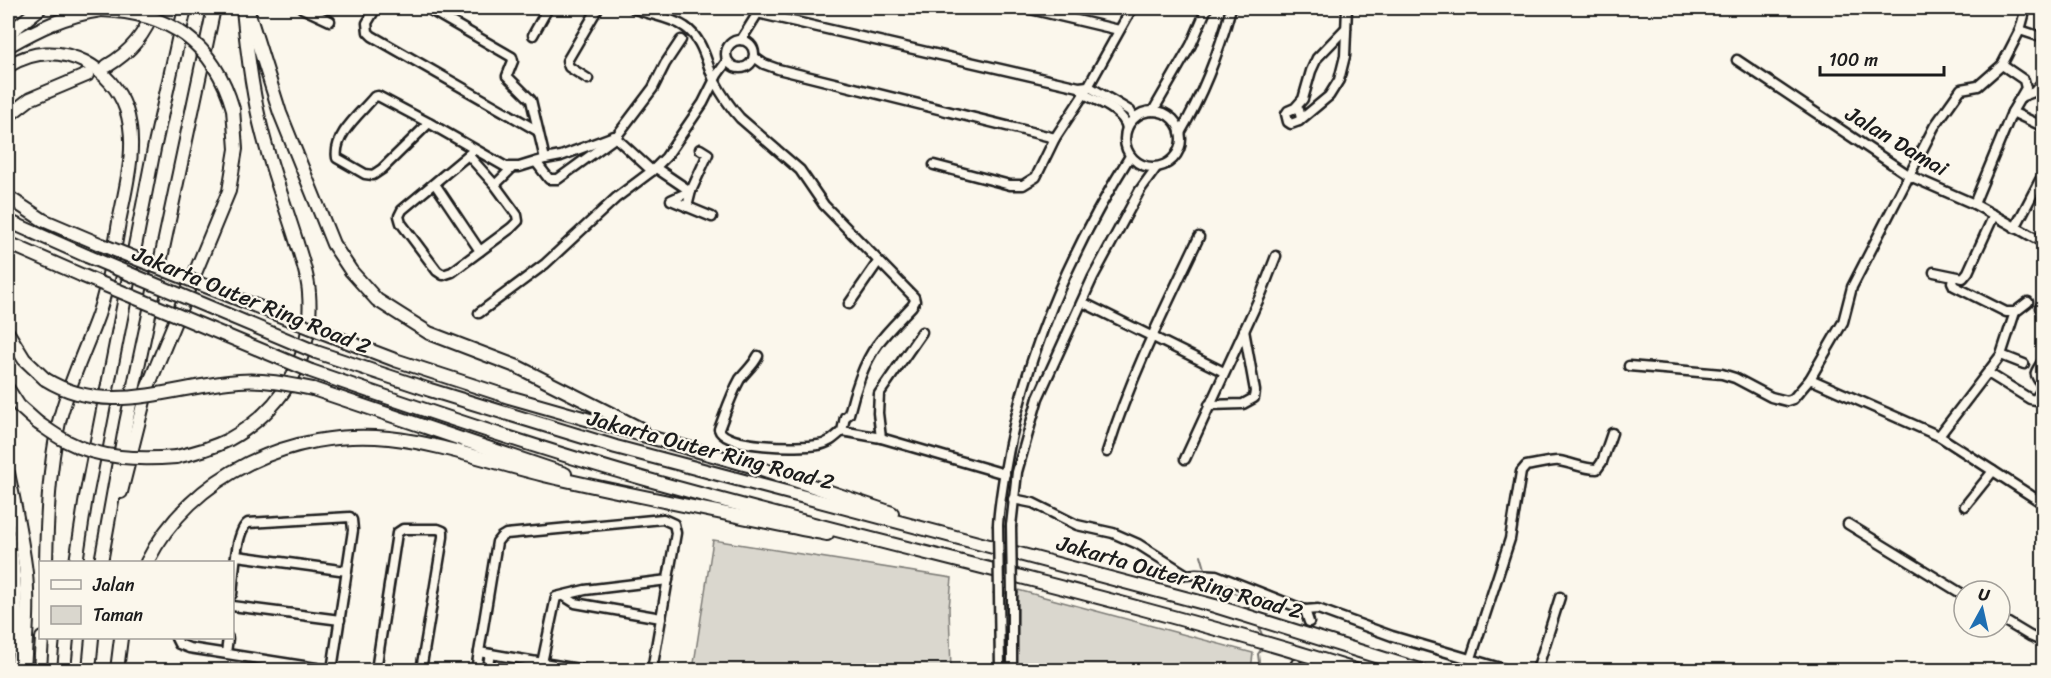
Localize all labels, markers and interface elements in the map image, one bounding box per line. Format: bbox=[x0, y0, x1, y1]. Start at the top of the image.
scale bar bbox=[1820, 39, 1944, 77]
text: 100 m bbox=[1829, 44, 1878, 76]
street label: Jalan Damai bbox=[1837, 94, 1957, 188]
street label: Jakarta Outer Ring Road 2 bbox=[126, 234, 377, 366]
street label: Jakarta Outer Ring Road 2 bbox=[582, 398, 839, 502]
street label: Jakarta Outer Ring Road 2 bbox=[1051, 523, 1308, 631]
legend bbox=[39, 561, 234, 639]
text: Jalan bbox=[92, 569, 135, 601]
north arrow bbox=[1952, 579, 2012, 639]
text: U bbox=[1977, 580, 1993, 610]
text: Taman bbox=[93, 599, 143, 631]

